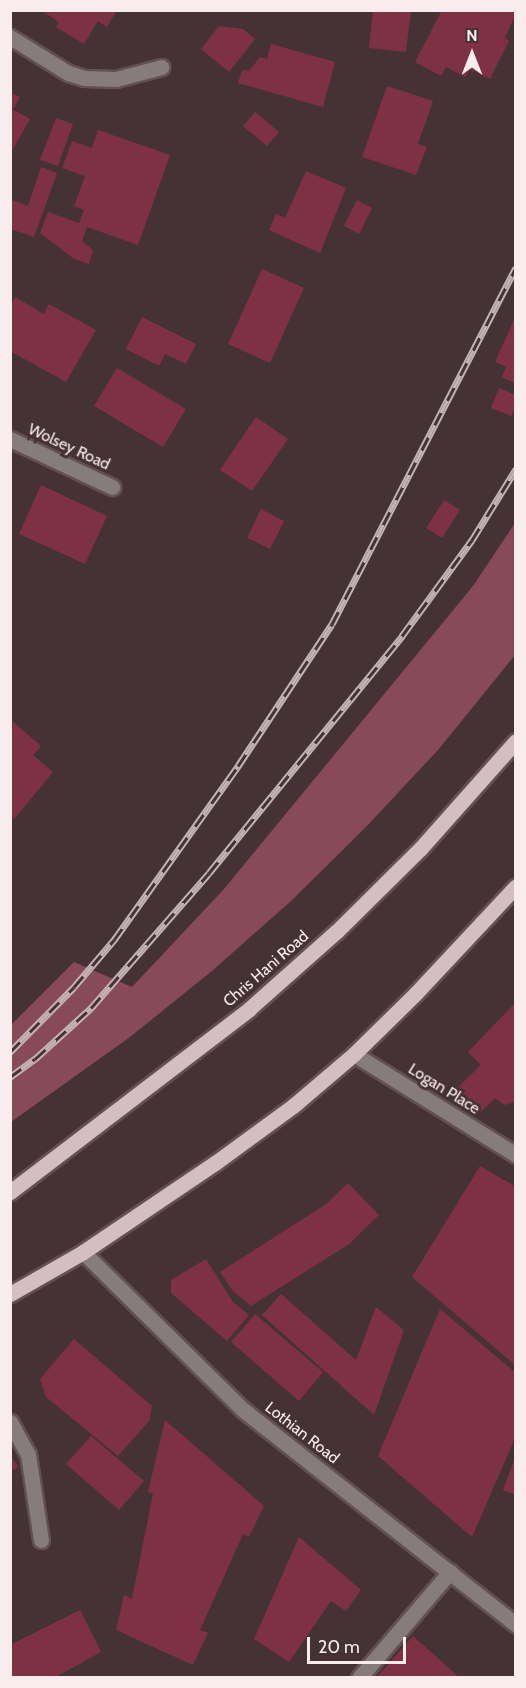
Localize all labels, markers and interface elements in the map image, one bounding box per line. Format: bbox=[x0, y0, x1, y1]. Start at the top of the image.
north arrow bbox=[442, 24, 502, 84]
text: N bbox=[466, 26, 478, 45]
street label: Wolsey Road bbox=[25, 420, 113, 474]
street label: Chris Hani Road bbox=[219, 927, 313, 1011]
street label: Logan Place bbox=[405, 1059, 483, 1119]
street label: Lothian Road bbox=[261, 1398, 343, 1468]
scale bar bbox=[310, 1625, 409, 1663]
text: 20 m bbox=[318, 1636, 360, 1658]

